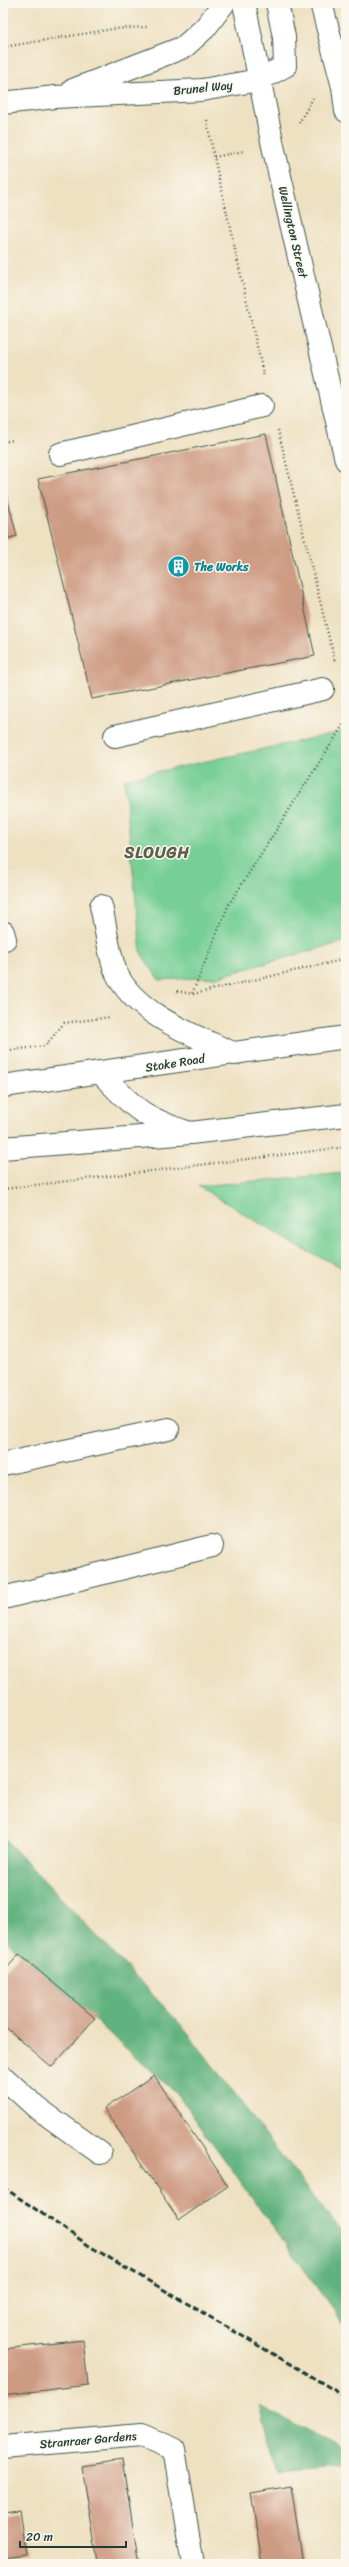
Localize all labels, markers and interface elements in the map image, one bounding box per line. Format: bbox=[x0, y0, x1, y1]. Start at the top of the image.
street label: Brunel Way bbox=[172, 74, 235, 102]
street label: Wellington Street bbox=[272, 184, 315, 281]
building icon: The Works bbox=[165, 554, 191, 580]
place label: The Works bbox=[194, 556, 249, 578]
district label: SLOUGH bbox=[123, 838, 190, 867]
street label: Stoke Road bbox=[144, 1047, 207, 1079]
street label: Stranraer Gardens bbox=[39, 2425, 138, 2455]
scale bar bbox=[20, 2523, 126, 2549]
text: 20 m bbox=[26, 2526, 53, 2548]

